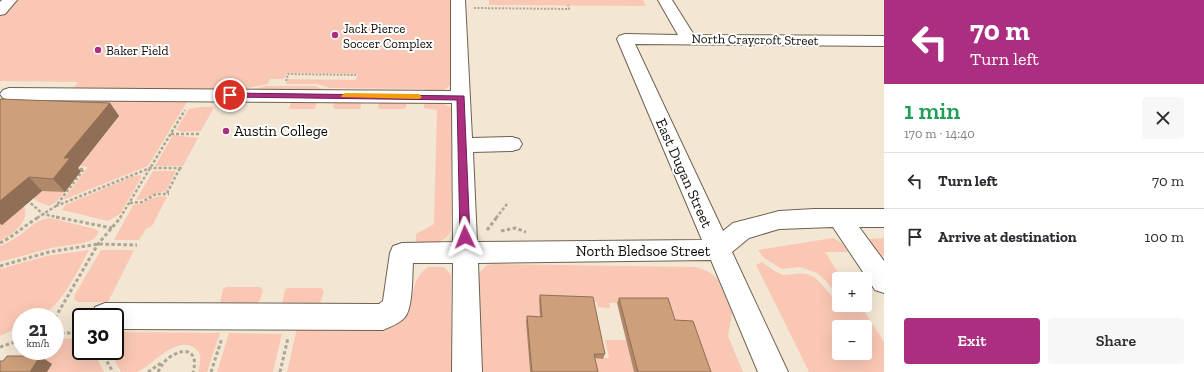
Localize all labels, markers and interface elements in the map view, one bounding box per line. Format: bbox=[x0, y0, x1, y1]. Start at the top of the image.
text: 70 m bbox=[970, 14, 1030, 47]
icon: left bbox=[904, 16, 956, 68]
place label: Jack Pierce Soccer Complex bbox=[343, 21, 433, 51]
marker: Jack Pierce Soccer Complex bbox=[330, 30, 340, 40]
street label: North Craycroft Street bbox=[691, 31, 819, 48]
place label: Baker Field bbox=[106, 43, 169, 58]
marker: Baker Field bbox=[93, 45, 103, 55]
text: Turn left bbox=[970, 48, 1039, 70]
pin bbox=[213, 78, 247, 112]
icon: arrive bbox=[219, 84, 241, 106]
text: 1 min bbox=[904, 96, 960, 125]
button: close bbox=[1142, 97, 1184, 139]
street label: East Dugan Street bbox=[652, 116, 716, 231]
place label: Austin College bbox=[234, 122, 328, 140]
marker: Austin College bbox=[221, 126, 231, 136]
text: 170 m · 14:40 bbox=[904, 126, 975, 141]
icon: left bbox=[904, 170, 926, 192]
text: Turn left bbox=[938, 172, 998, 190]
text: 70 m bbox=[1152, 172, 1184, 190]
position arrow bbox=[444, 216, 486, 258]
icon: arrive bbox=[904, 226, 926, 248]
text: Arrive at destination bbox=[938, 228, 1077, 246]
text: 100 m bbox=[1145, 228, 1184, 246]
street label: North Bledsoe Street bbox=[576, 242, 711, 260]
map controls bbox=[832, 272, 872, 360]
button: + bbox=[832, 272, 872, 312]
speed limit sign: 30 bbox=[72, 308, 124, 360]
text: 21 bbox=[29, 317, 47, 341]
button: Exit bbox=[904, 318, 1040, 364]
button: Share bbox=[1048, 318, 1184, 364]
button: − bbox=[832, 320, 872, 360]
text: km/h bbox=[27, 338, 49, 350]

